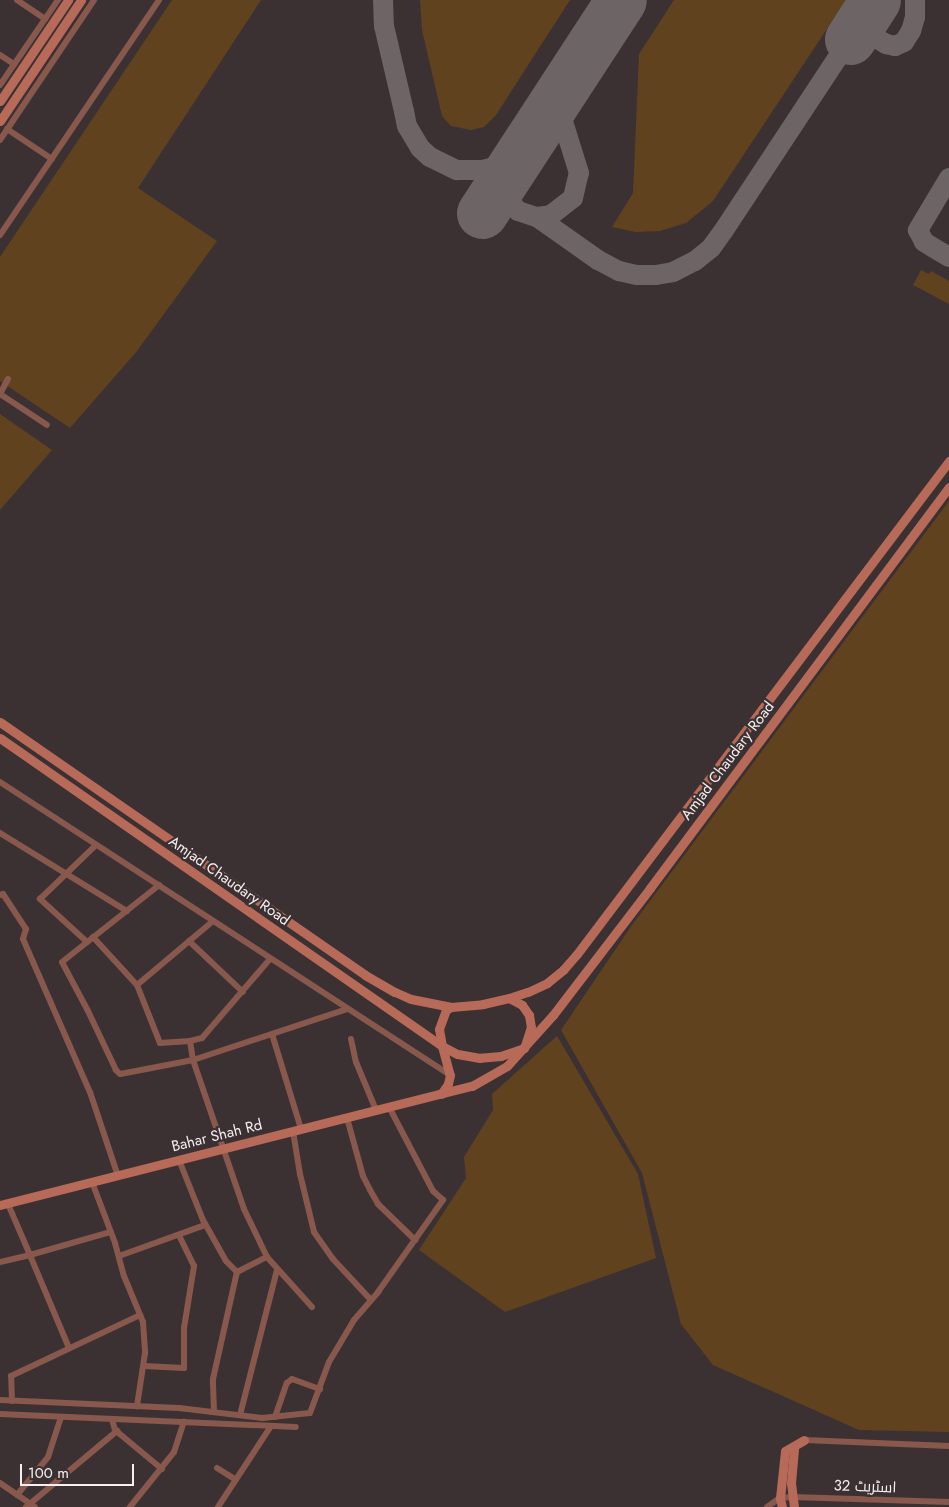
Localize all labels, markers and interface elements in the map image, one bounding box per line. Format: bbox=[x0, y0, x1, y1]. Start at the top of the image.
street label: Amjad Chaudary Road bbox=[678, 698, 778, 824]
street label: Amjad Chaudary Road bbox=[165, 832, 293, 930]
street label: Bahar Shah Rd bbox=[170, 1116, 264, 1156]
scale bar bbox=[22, 1454, 136, 1486]
text: 100 m bbox=[28, 1462, 69, 1484]
street label: اسٹریٹ 32 bbox=[833, 1477, 897, 1497]

